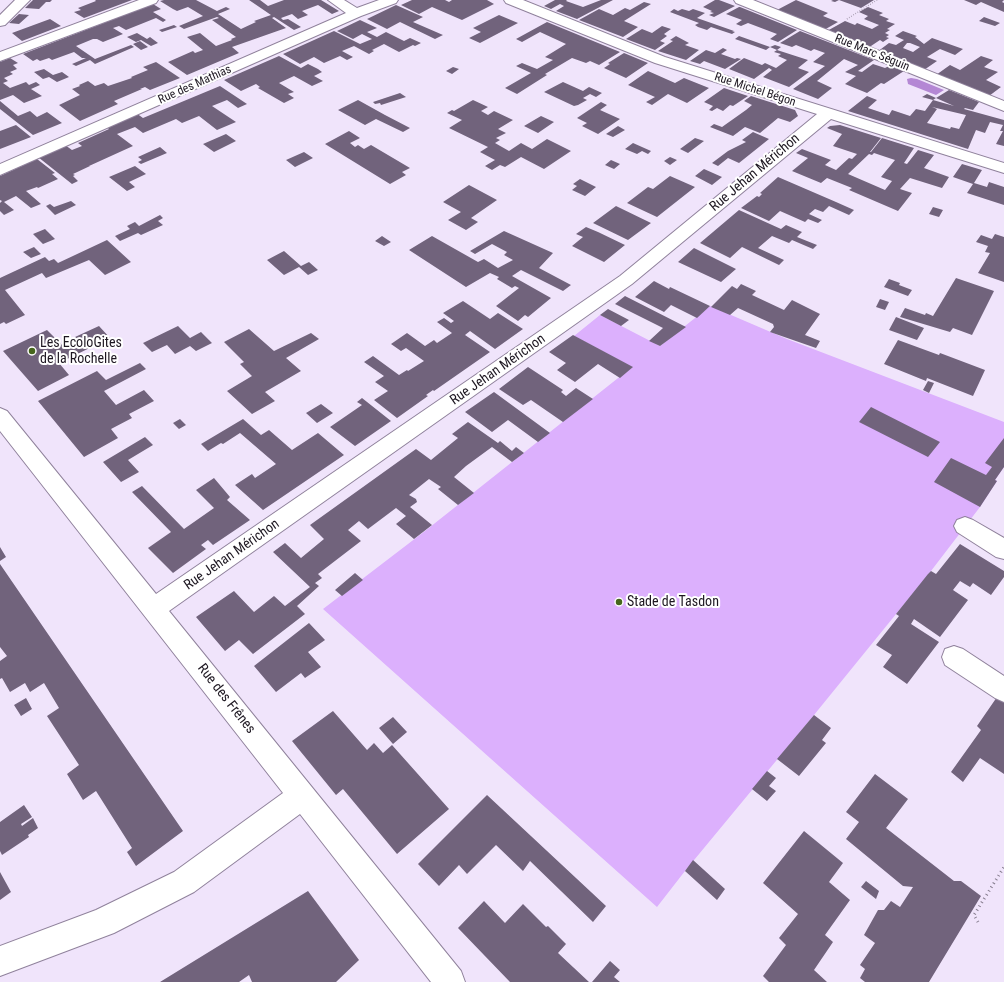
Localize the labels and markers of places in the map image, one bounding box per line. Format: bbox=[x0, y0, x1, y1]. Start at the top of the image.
place label: Les EcoloGites de la Rochelle bbox=[40, 335, 122, 368]
marker: Les EcoloGites de la Rochelle bbox=[27, 346, 37, 356]
place label: Stade de Tasdon bbox=[627, 594, 719, 610]
marker: Stade de Tasdon bbox=[614, 597, 624, 607]

